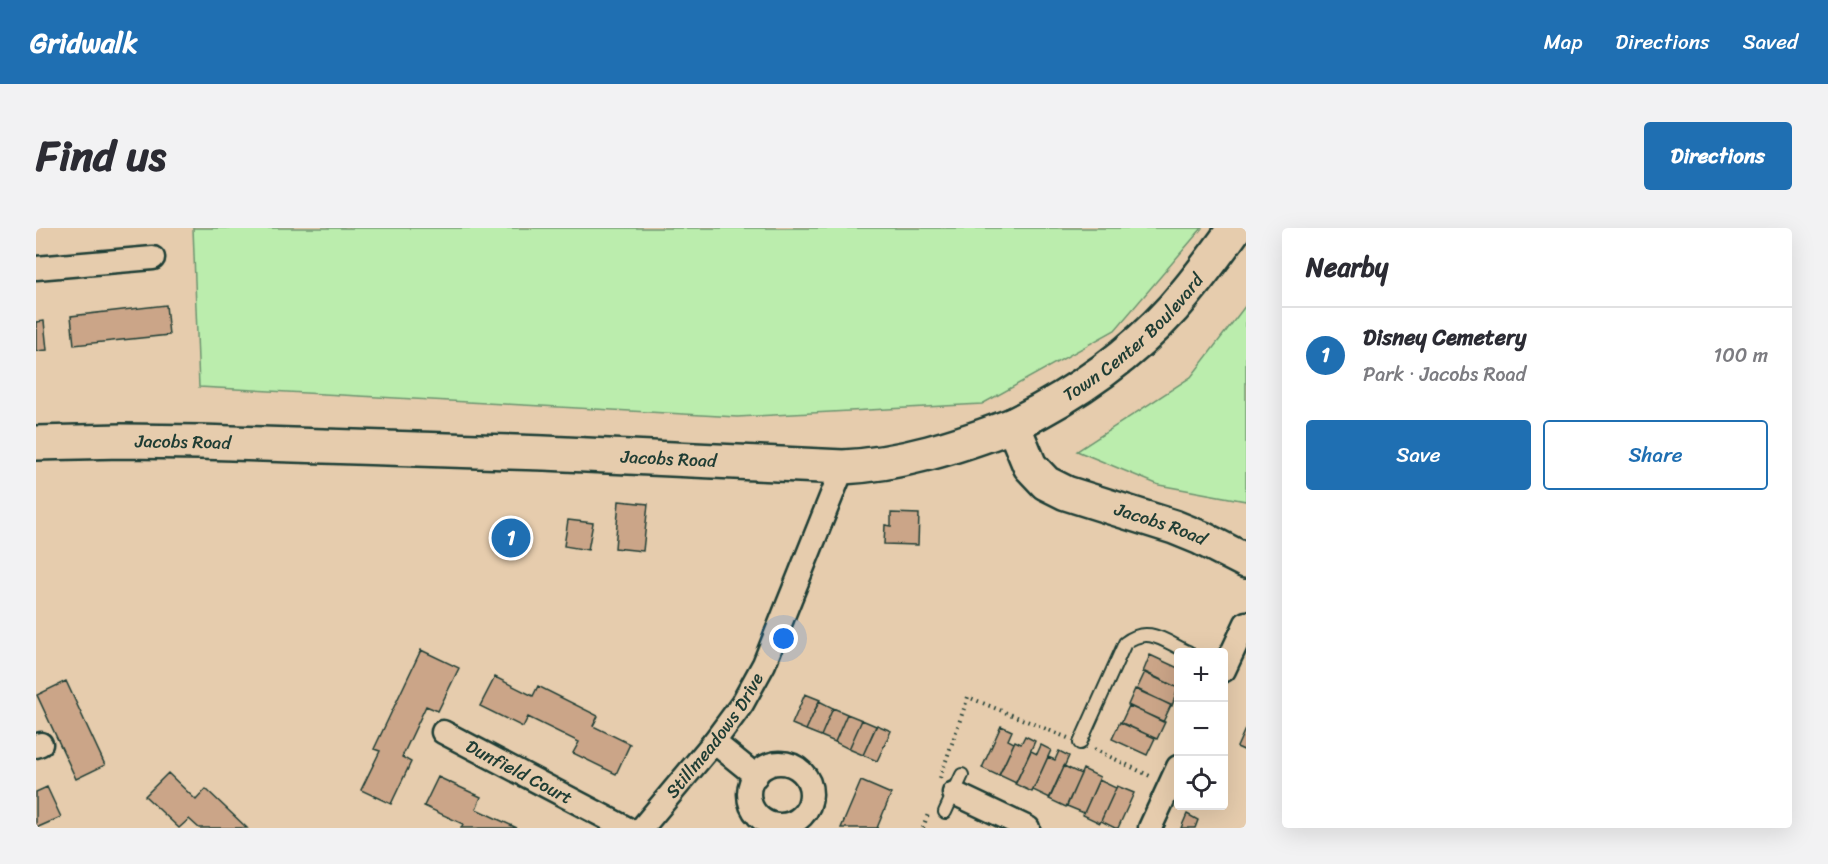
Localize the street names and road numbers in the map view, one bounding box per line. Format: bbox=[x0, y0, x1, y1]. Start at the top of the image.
street label: Town Center Boulevard bbox=[1056, 265, 1213, 410]
street label: Jacobs Road bbox=[134, 425, 233, 459]
street label: Jacobs Road bbox=[619, 441, 719, 477]
street label: Jacobs Road bbox=[1110, 493, 1214, 555]
street label: Stillmeadows Drive bbox=[657, 666, 773, 806]
street label: Dunfield Court bbox=[460, 731, 579, 813]

